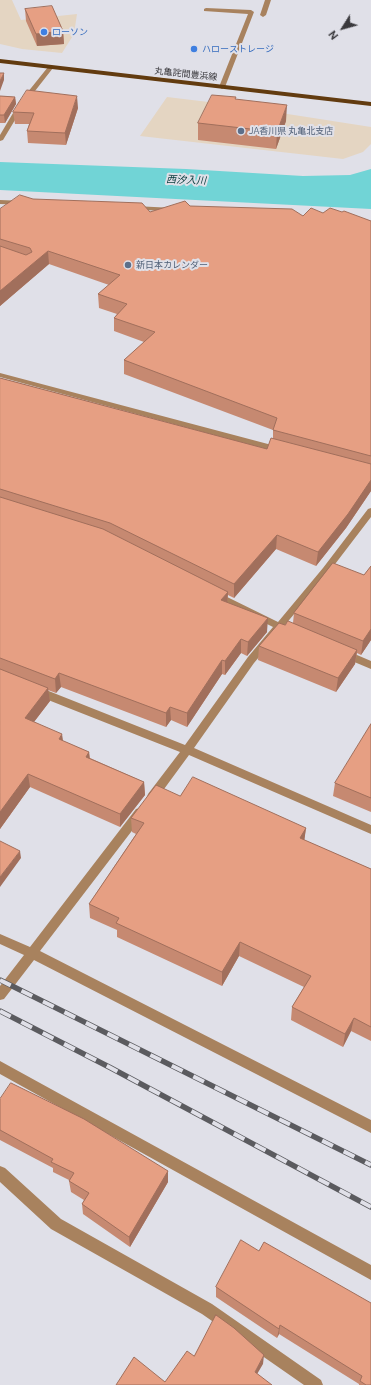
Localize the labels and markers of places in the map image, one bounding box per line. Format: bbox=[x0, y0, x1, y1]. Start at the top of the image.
marker: ローソン bbox=[39, 27, 49, 37]
place label: ローソン bbox=[52, 27, 88, 37]
marker: ハローストレージ bbox=[189, 44, 199, 54]
place label: ハローストレージ bbox=[202, 44, 274, 54]
marker: JA香川県 丸亀北支店 bbox=[236, 126, 246, 136]
place label: JA香川県 丸亀北支店 bbox=[249, 126, 333, 136]
marker: 新日本カレンダー bbox=[123, 260, 133, 270]
place label: 新日本カレンダー bbox=[136, 260, 208, 270]

